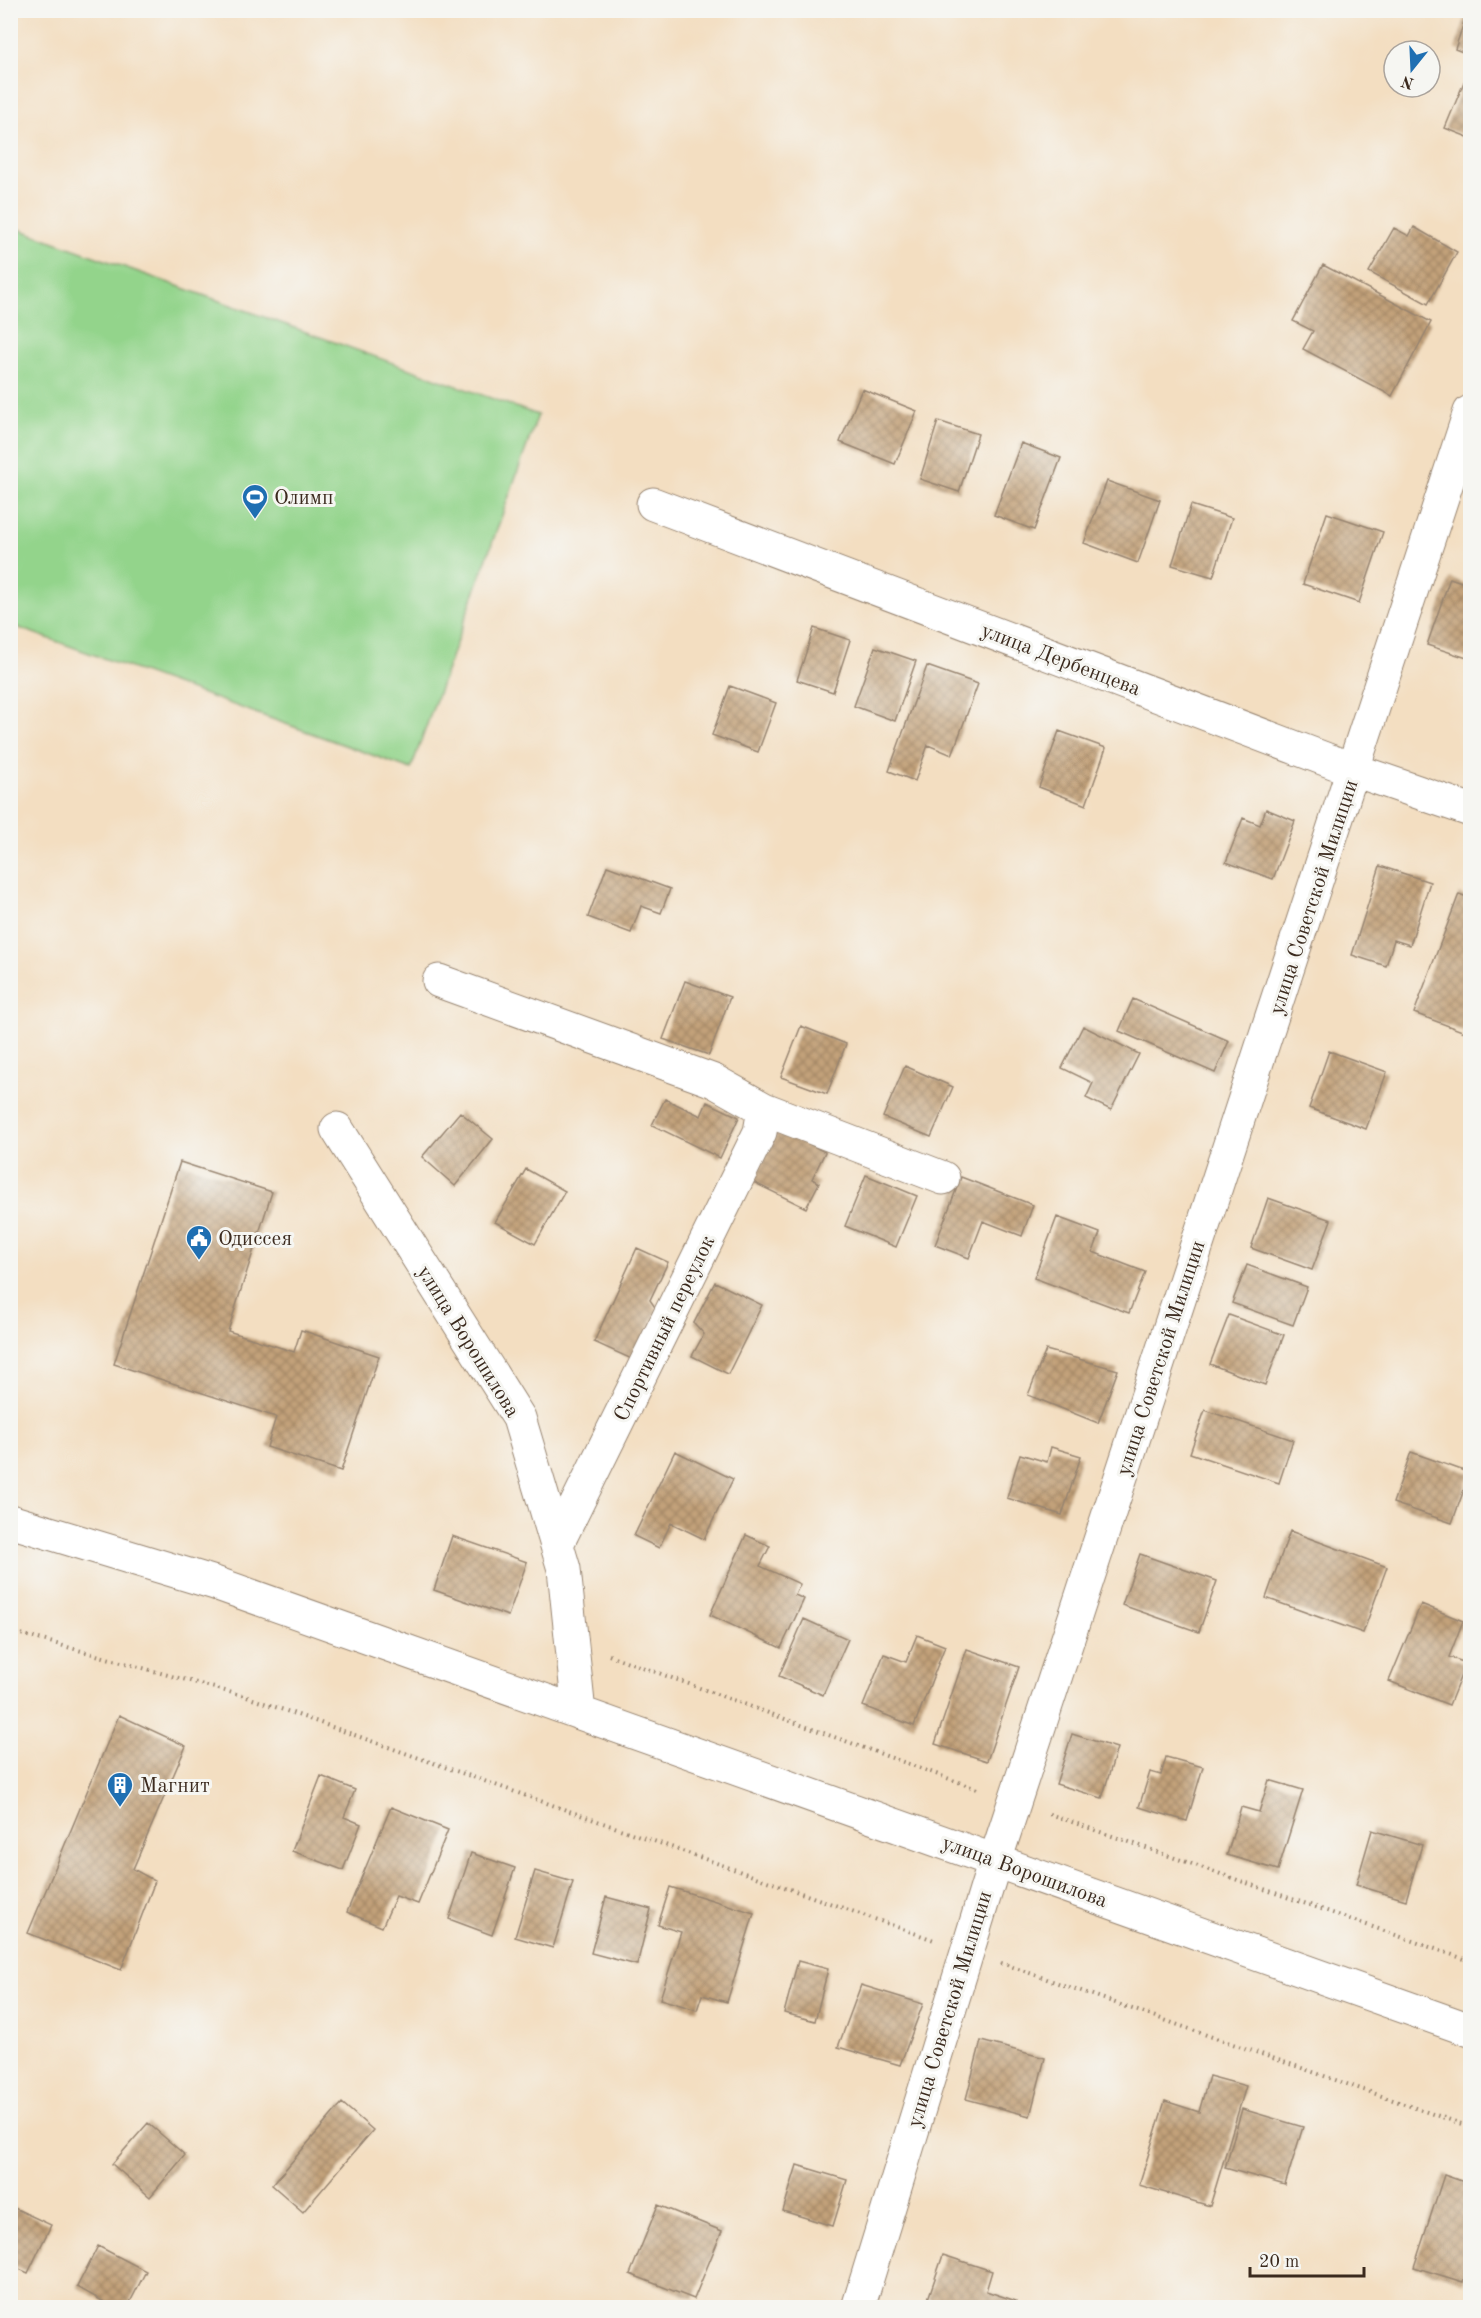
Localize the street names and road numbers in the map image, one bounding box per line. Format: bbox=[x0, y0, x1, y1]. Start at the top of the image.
street label: улица Дербенцева bbox=[978, 620, 1143, 700]
street label: улица Советской Милиции bbox=[1266, 777, 1362, 1018]
street label: Спортивный переулок bbox=[611, 1232, 720, 1425]
street label: улица Советской Милиции bbox=[1113, 1238, 1209, 1479]
street label: улица Ворошилова bbox=[413, 1262, 523, 1421]
street label: улица Ворошилова bbox=[939, 1833, 1110, 1912]
street label: улица Советской Милиции bbox=[904, 1889, 996, 2130]

